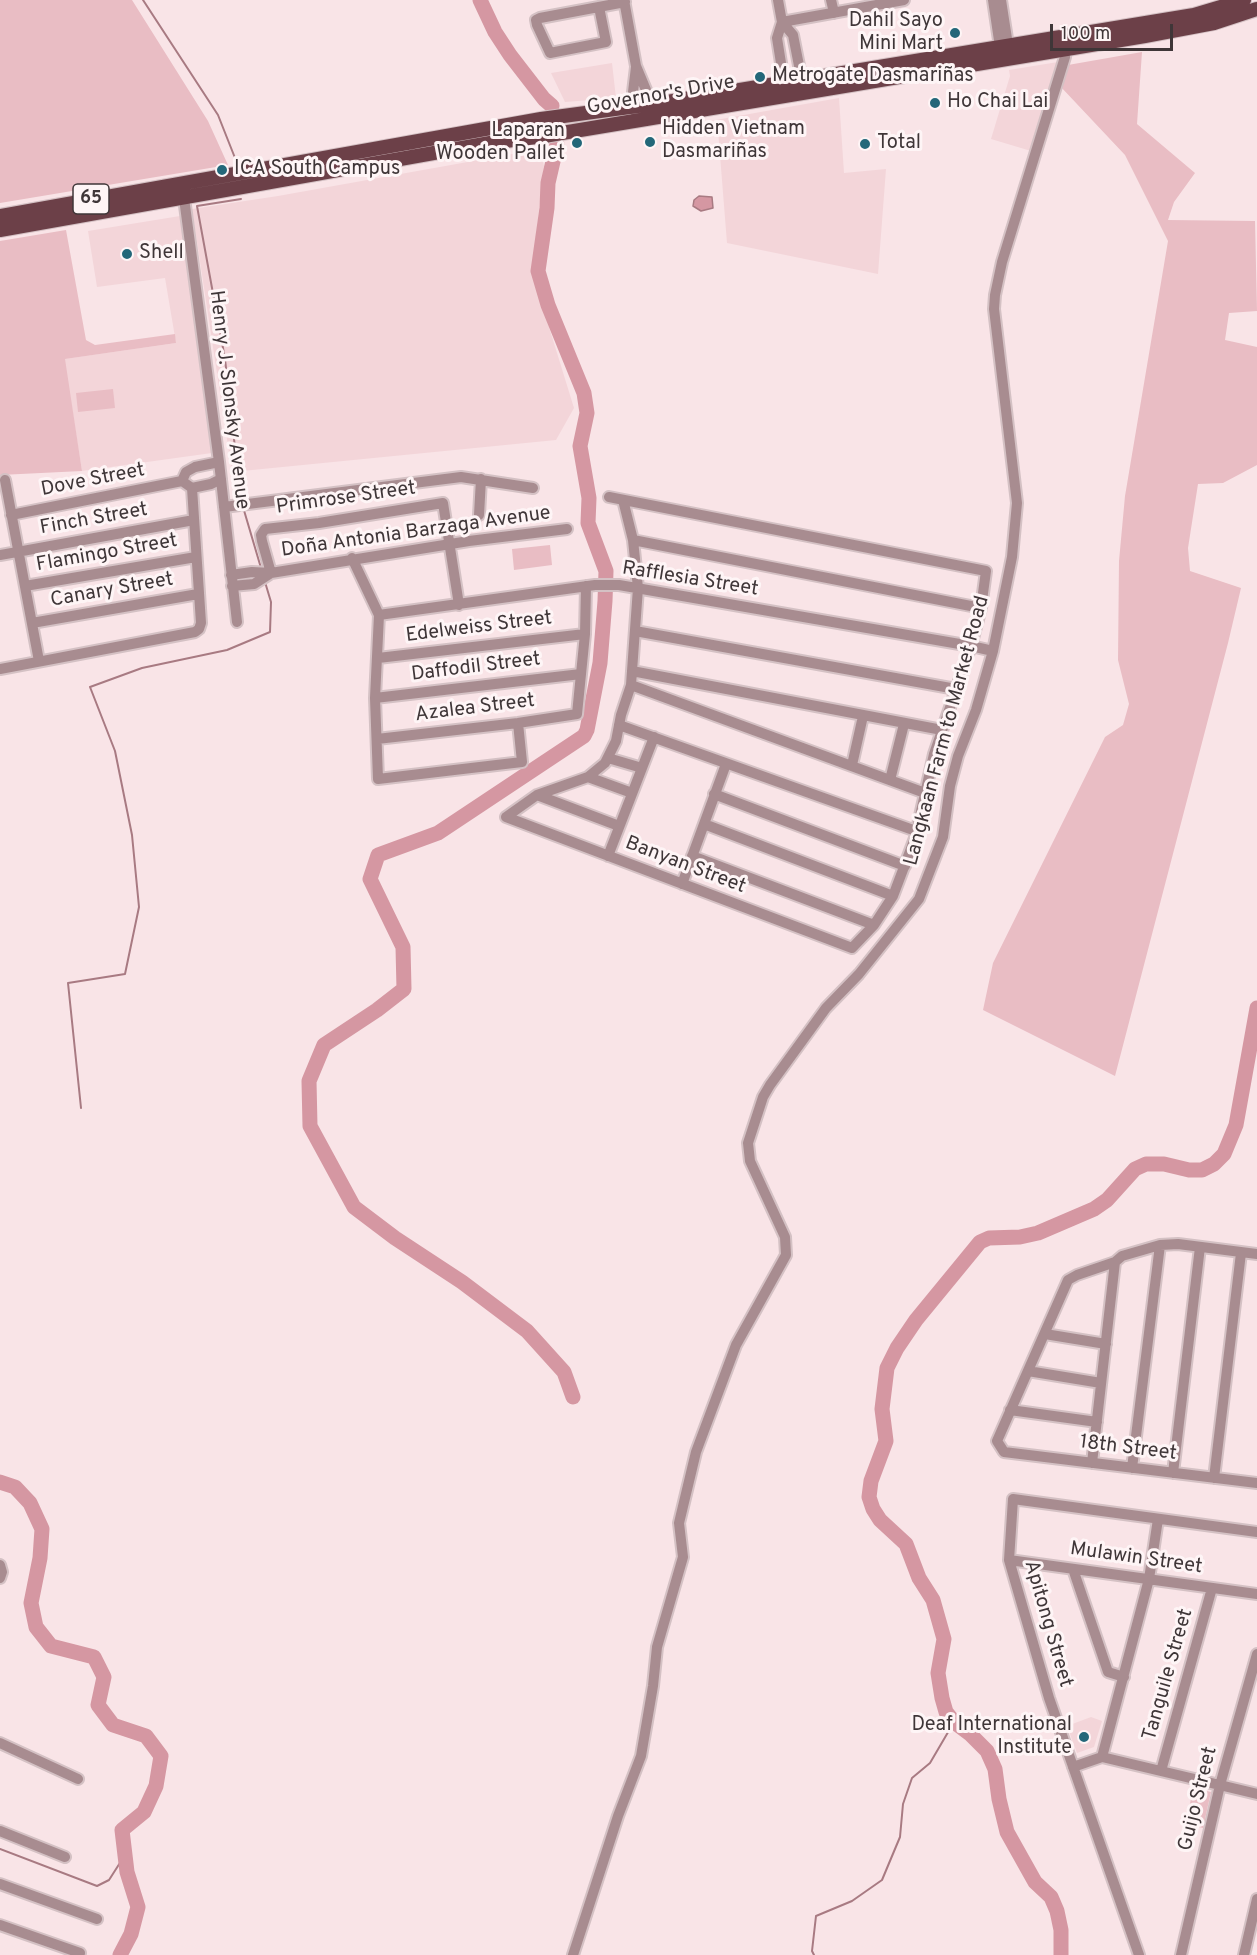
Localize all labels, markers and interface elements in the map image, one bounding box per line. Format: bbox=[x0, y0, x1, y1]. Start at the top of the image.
place label: Dahil Sayo Mini Mart bbox=[849, 10, 943, 57]
scale bar bbox=[1053, 12, 1176, 50]
text: 100 m bbox=[1061, 23, 1110, 46]
marker: Dahil Sayo Mini Mart bbox=[948, 26, 962, 40]
place label: Metrogate Dasmariñas bbox=[772, 65, 974, 89]
marker: Metrogate Dasmariñas bbox=[753, 70, 767, 84]
street label: Governor's Drive bbox=[585, 71, 737, 121]
place label: Ho Chai Lai bbox=[947, 91, 1048, 115]
marker: Ho Chai Lai bbox=[928, 96, 942, 110]
place label: Hidden Vietnam Dasmariñas bbox=[662, 118, 805, 165]
place label: Laparan Wooden Pallet bbox=[436, 120, 565, 167]
place label: Total bbox=[877, 132, 921, 156]
marker: Hidden Vietnam Dasmariñas bbox=[643, 135, 657, 149]
marker: Laparan Wooden Pallet bbox=[570, 136, 584, 150]
marker: Total bbox=[858, 137, 872, 151]
place label: ICA South Campus bbox=[234, 158, 400, 182]
marker: ICA South Campus bbox=[215, 163, 229, 177]
road number: 65 bbox=[73, 184, 109, 214]
place label: Shell bbox=[139, 242, 184, 266]
marker: Shell bbox=[120, 247, 134, 261]
street label: Henry J. Slonsky Avenue bbox=[203, 289, 253, 511]
street label: Dove Street bbox=[39, 459, 147, 503]
street label: Primrose Street bbox=[275, 477, 417, 521]
street label: Finch Street bbox=[38, 499, 150, 541]
street label: Doña Antonia Barzaga Avenue bbox=[280, 502, 552, 564]
street label: Flamingo Street bbox=[35, 530, 179, 578]
street label: Rafflesia Street bbox=[620, 557, 760, 603]
street label: Canary Street bbox=[49, 568, 175, 614]
street label: Langkaan Farm to Market Road bbox=[900, 593, 996, 869]
street label: Edelweiss Street bbox=[405, 607, 553, 649]
street label: Daffodil Street bbox=[410, 648, 542, 688]
street label: Azalea Street bbox=[414, 690, 536, 728]
street label: Banyan Street bbox=[621, 832, 749, 900]
street label: 18th Street bbox=[1078, 1431, 1178, 1467]
street label: Mulawin Street bbox=[1068, 1538, 1204, 1580]
street label: Apitong Street bbox=[1017, 1558, 1077, 1690]
street label: Tanguile Street bbox=[1139, 1606, 1199, 1744]
place label: Deaf International Institute bbox=[911, 1714, 1072, 1761]
marker: Deaf International Institute bbox=[1077, 1730, 1091, 1744]
street label: Guijo Street bbox=[1174, 1744, 1224, 1854]

